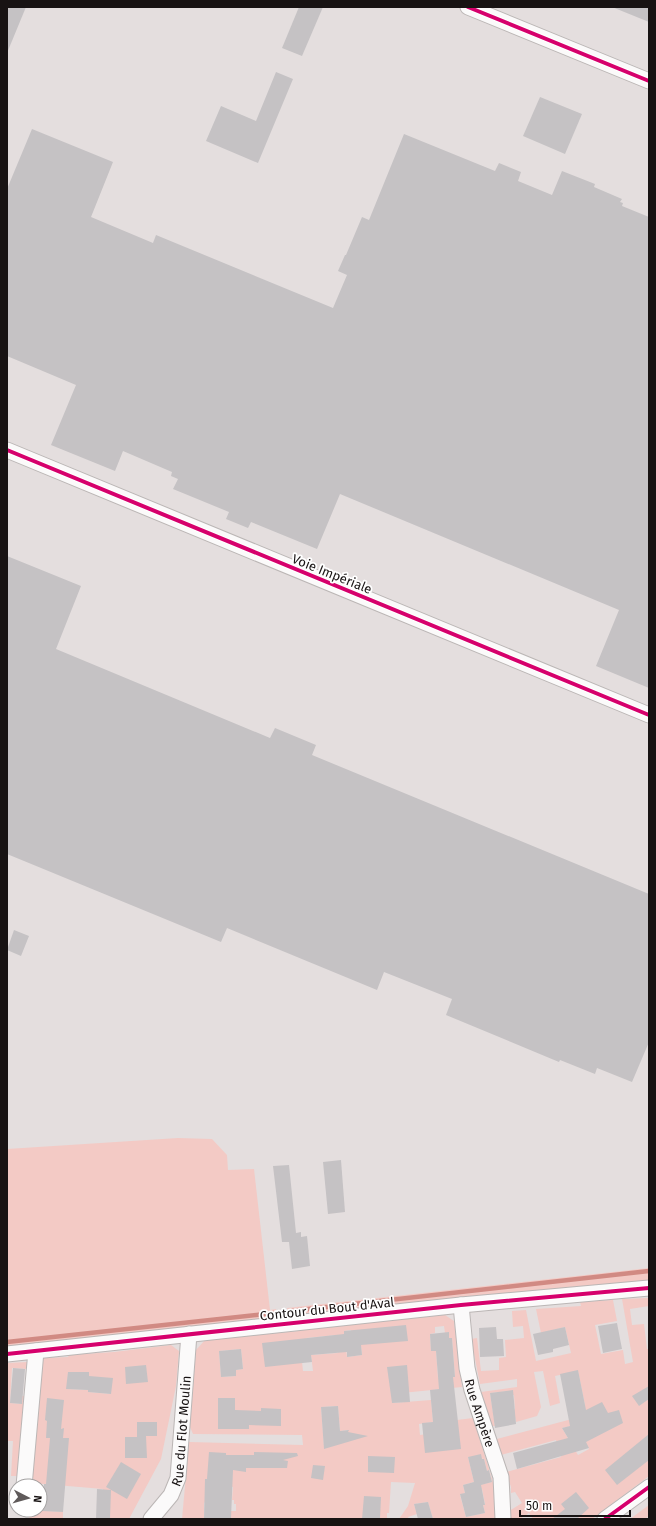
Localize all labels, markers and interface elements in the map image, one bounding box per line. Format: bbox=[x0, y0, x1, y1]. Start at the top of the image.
street label: Voie Impériale bbox=[290, 551, 374, 597]
street label: Contour du Bout d'Aval bbox=[259, 1294, 395, 1324]
street label: Rue du Flot Moulin bbox=[168, 1375, 193, 1488]
street label: Rue Ampère bbox=[462, 1377, 498, 1449]
north arrow bbox=[8, 1478, 48, 1518]
scale bar bbox=[520, 1492, 630, 1518]
text: N bbox=[31, 1495, 44, 1503]
text: 50 m bbox=[526, 1499, 552, 1513]

